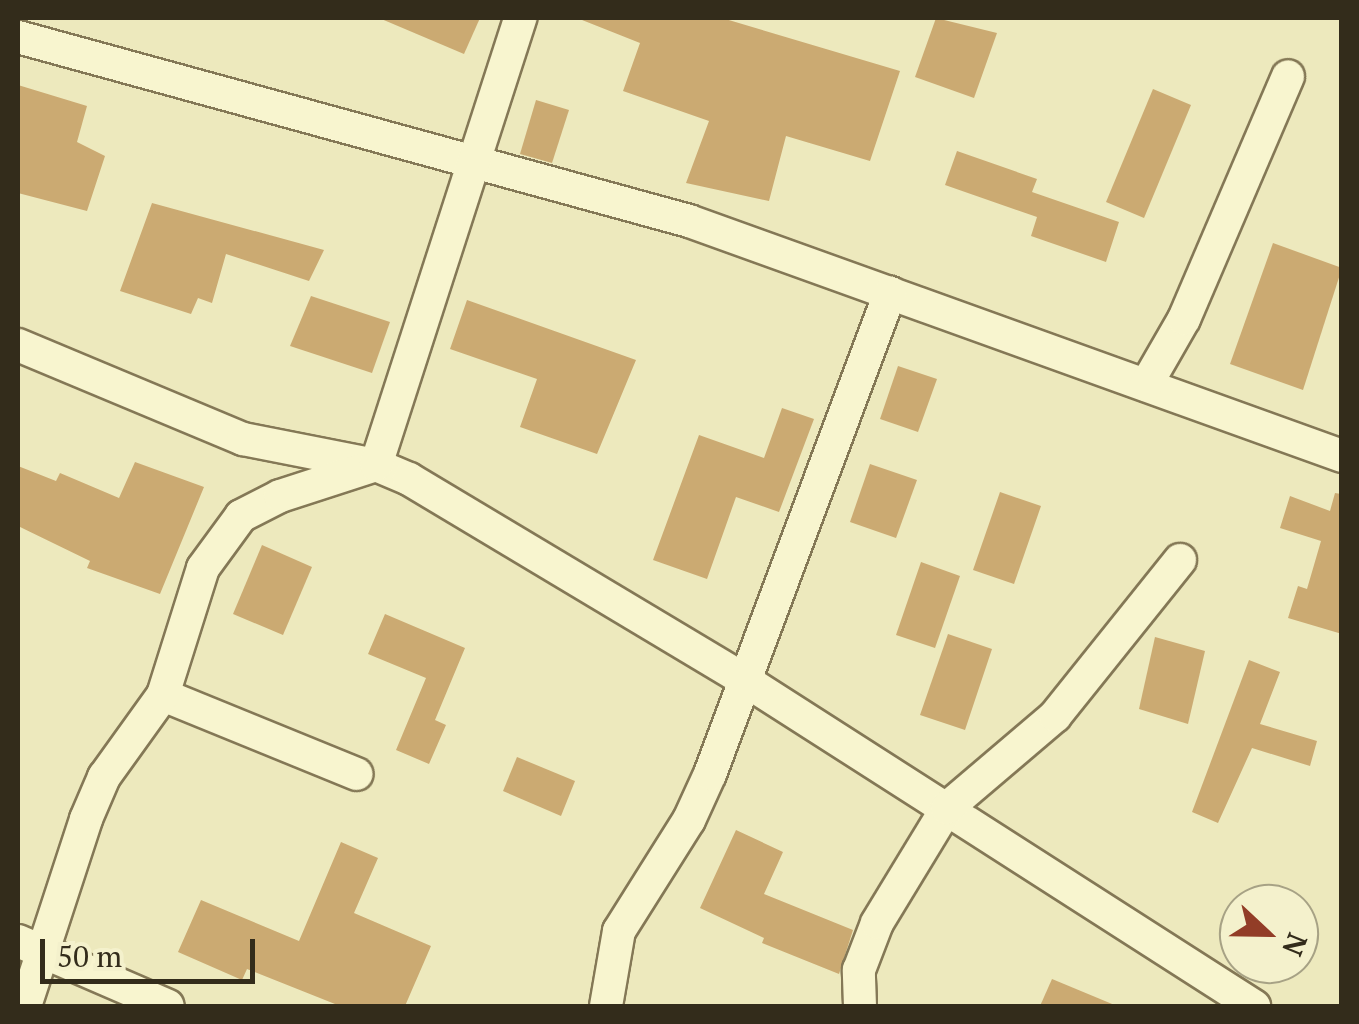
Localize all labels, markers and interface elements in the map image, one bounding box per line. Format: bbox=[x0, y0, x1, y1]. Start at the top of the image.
north arrow bbox=[1219, 884, 1319, 984]
scale bar bbox=[45, 919, 260, 981]
text: N bbox=[1274, 928, 1317, 961]
text: 50 m bbox=[57, 936, 122, 976]

